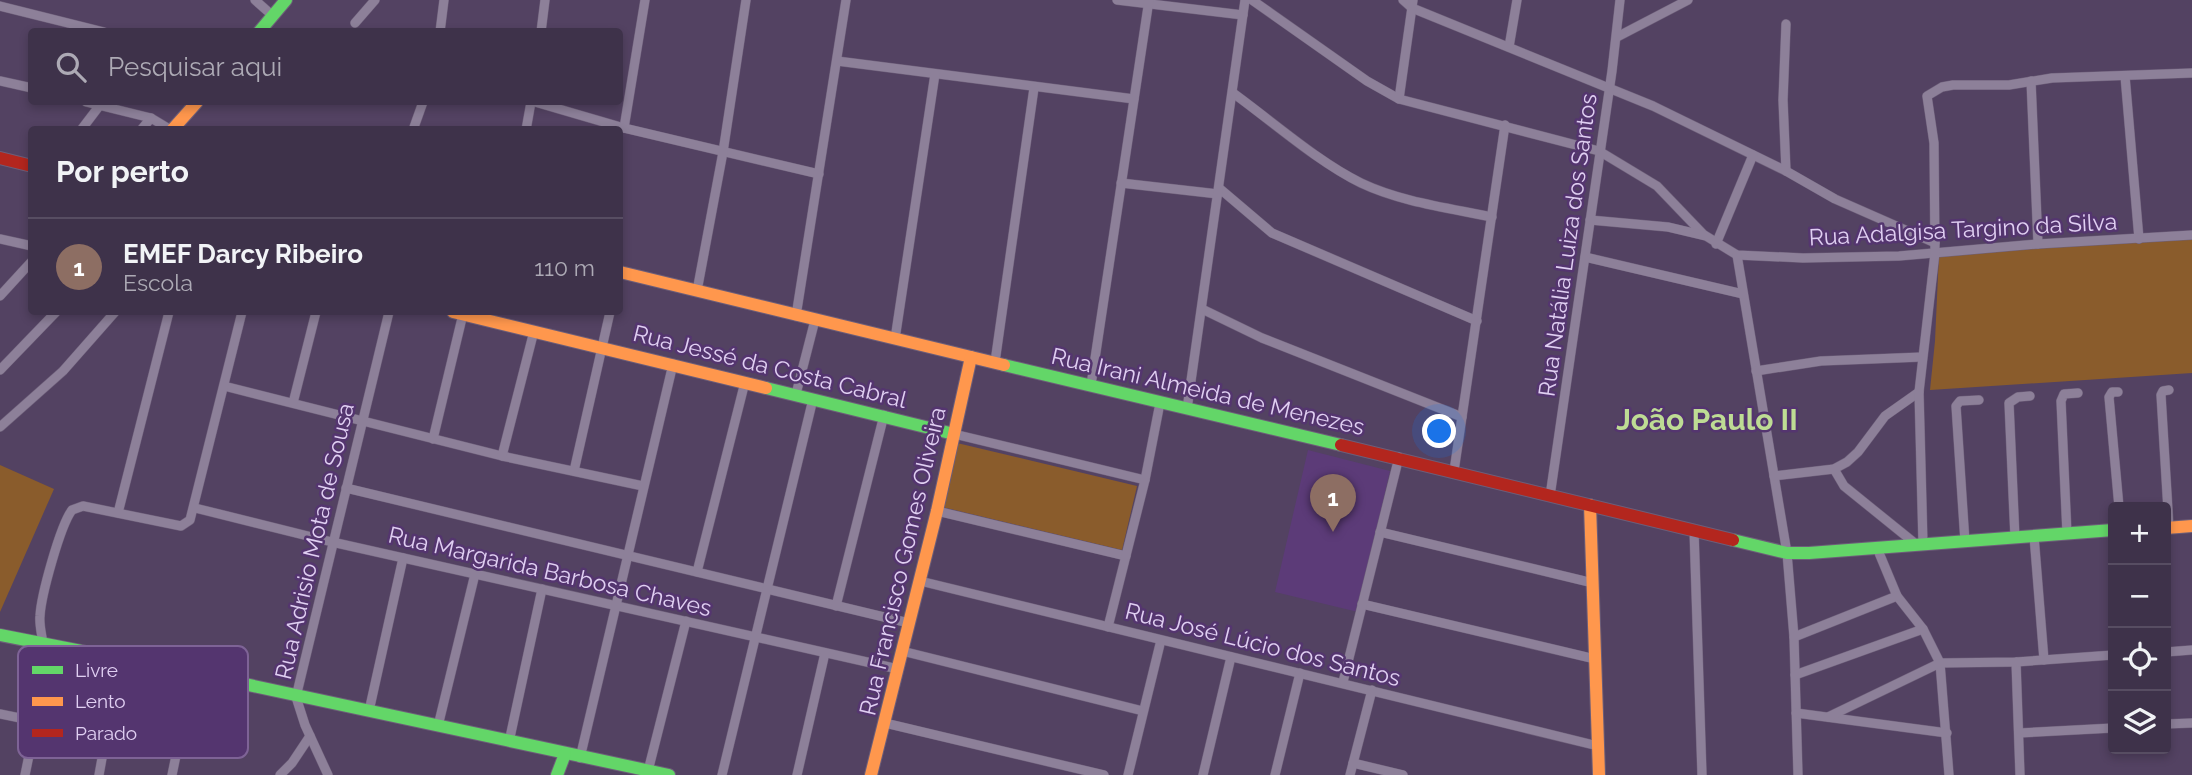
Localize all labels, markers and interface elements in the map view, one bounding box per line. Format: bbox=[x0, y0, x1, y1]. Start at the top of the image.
search box bbox=[28, 28, 623, 105]
icon: search bbox=[52, 48, 90, 86]
text: Pesquisar aqui bbox=[108, 52, 282, 82]
street label: Rua Natália Luiza dos Santos bbox=[1532, 92, 1602, 398]
text: Por perto bbox=[56, 154, 189, 189]
street label: Rua Adalgisa Targino da Silva bbox=[1808, 207, 2118, 251]
text: EMEF Darcy Ribeiro bbox=[123, 239, 363, 269]
text: 1 bbox=[73, 254, 85, 281]
text: 110 m bbox=[534, 254, 595, 281]
text: Escola bbox=[123, 269, 193, 296]
street label: Rua Jessé da Costa Cabral bbox=[630, 319, 910, 413]
street label: Rua Irani Almeida de Menezes bbox=[1049, 342, 1367, 440]
street label: Rua Adrisio Mota de Sousa bbox=[269, 400, 359, 682]
district label: João Paulo II bbox=[1616, 402, 1798, 437]
street label: Rua Francisco Gomes Oliveira bbox=[853, 404, 951, 718]
your location bbox=[1422, 414, 1456, 448]
pin: 1 bbox=[1310, 474, 1356, 532]
map controls bbox=[2108, 502, 2171, 754]
button: + bbox=[2108, 502, 2171, 565]
street label: Rua Margarida Barbosa Chaves bbox=[386, 521, 714, 621]
button: − bbox=[2108, 565, 2171, 628]
street label: Rua José Lúcio dos Santos bbox=[1123, 597, 1403, 691]
button: locate bbox=[2108, 628, 2171, 691]
legend bbox=[18, 646, 248, 758]
text: Livre bbox=[75, 659, 118, 681]
text: Lento bbox=[75, 690, 126, 712]
button: layers bbox=[2108, 691, 2171, 754]
text: Parado bbox=[75, 722, 137, 744]

